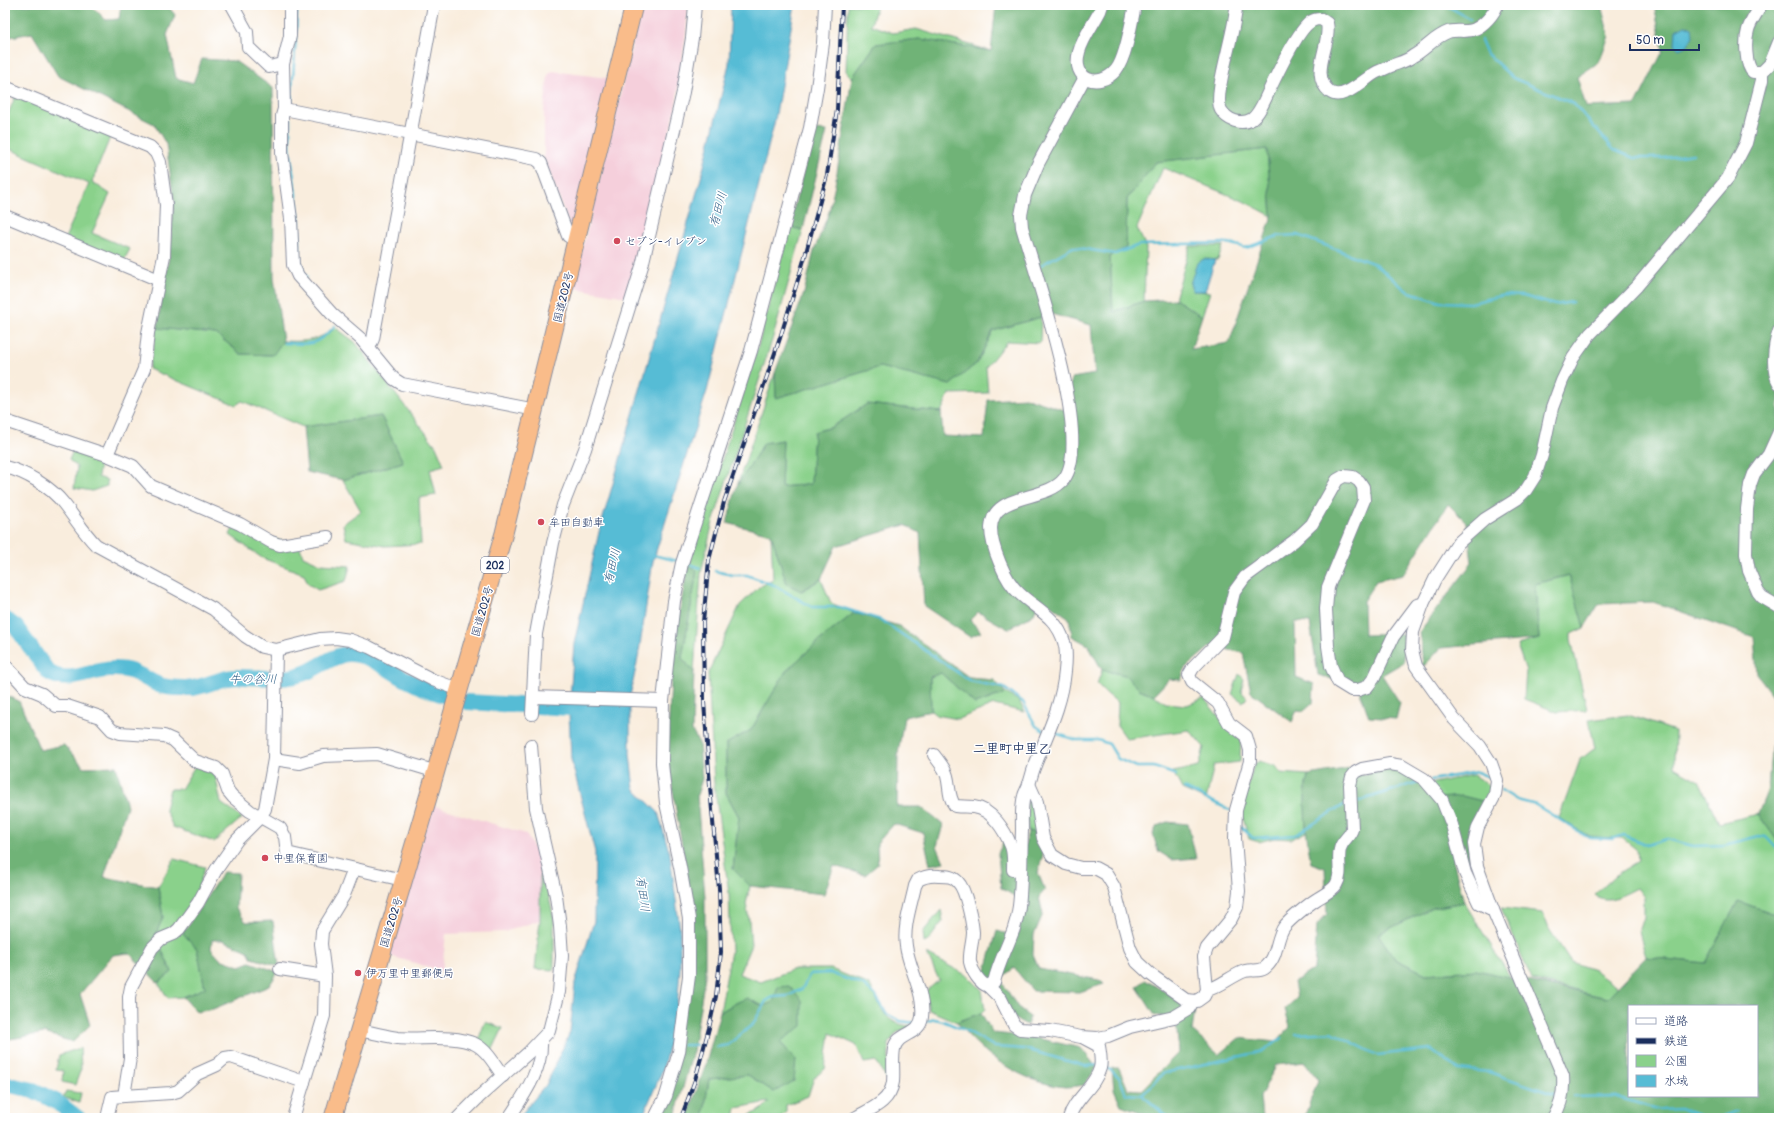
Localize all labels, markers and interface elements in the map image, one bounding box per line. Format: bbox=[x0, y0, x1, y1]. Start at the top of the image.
scale bar bbox=[1630, 26, 1699, 52]
text: 50 m bbox=[1636, 33, 1664, 48]
water label: 有田川 bbox=[707, 190, 730, 228]
place label: セブン-イレブン bbox=[625, 235, 707, 248]
marker: セブン-イレブン bbox=[612, 236, 622, 246]
street label: 国道202号 bbox=[551, 270, 576, 324]
place label: 牟田自動車 bbox=[549, 516, 604, 529]
marker: 牟田自動車 bbox=[536, 517, 546, 527]
water label: 有田川 bbox=[601, 547, 624, 585]
road number: 202 bbox=[481, 557, 509, 573]
street label: 国道202号 bbox=[469, 584, 496, 638]
water label: 牛の谷川 bbox=[229, 672, 277, 687]
district label: 二里町中里乙 bbox=[973, 741, 1051, 757]
place label: 中里保育園 bbox=[273, 852, 328, 865]
marker: 中里保育園 bbox=[260, 853, 270, 863]
water label: 有田川 bbox=[633, 875, 652, 913]
street label: 国道202号 bbox=[378, 895, 405, 949]
place label: 伊万里中里郵便局 bbox=[366, 967, 454, 980]
marker: 伊万里中里郵便局 bbox=[353, 968, 363, 978]
legend bbox=[1628, 1005, 1758, 1097]
text: 道路 bbox=[1664, 1014, 1688, 1029]
text: 鉄道 bbox=[1664, 1034, 1688, 1049]
text: 公園 bbox=[1664, 1054, 1688, 1069]
text: 水域 bbox=[1664, 1074, 1688, 1089]

